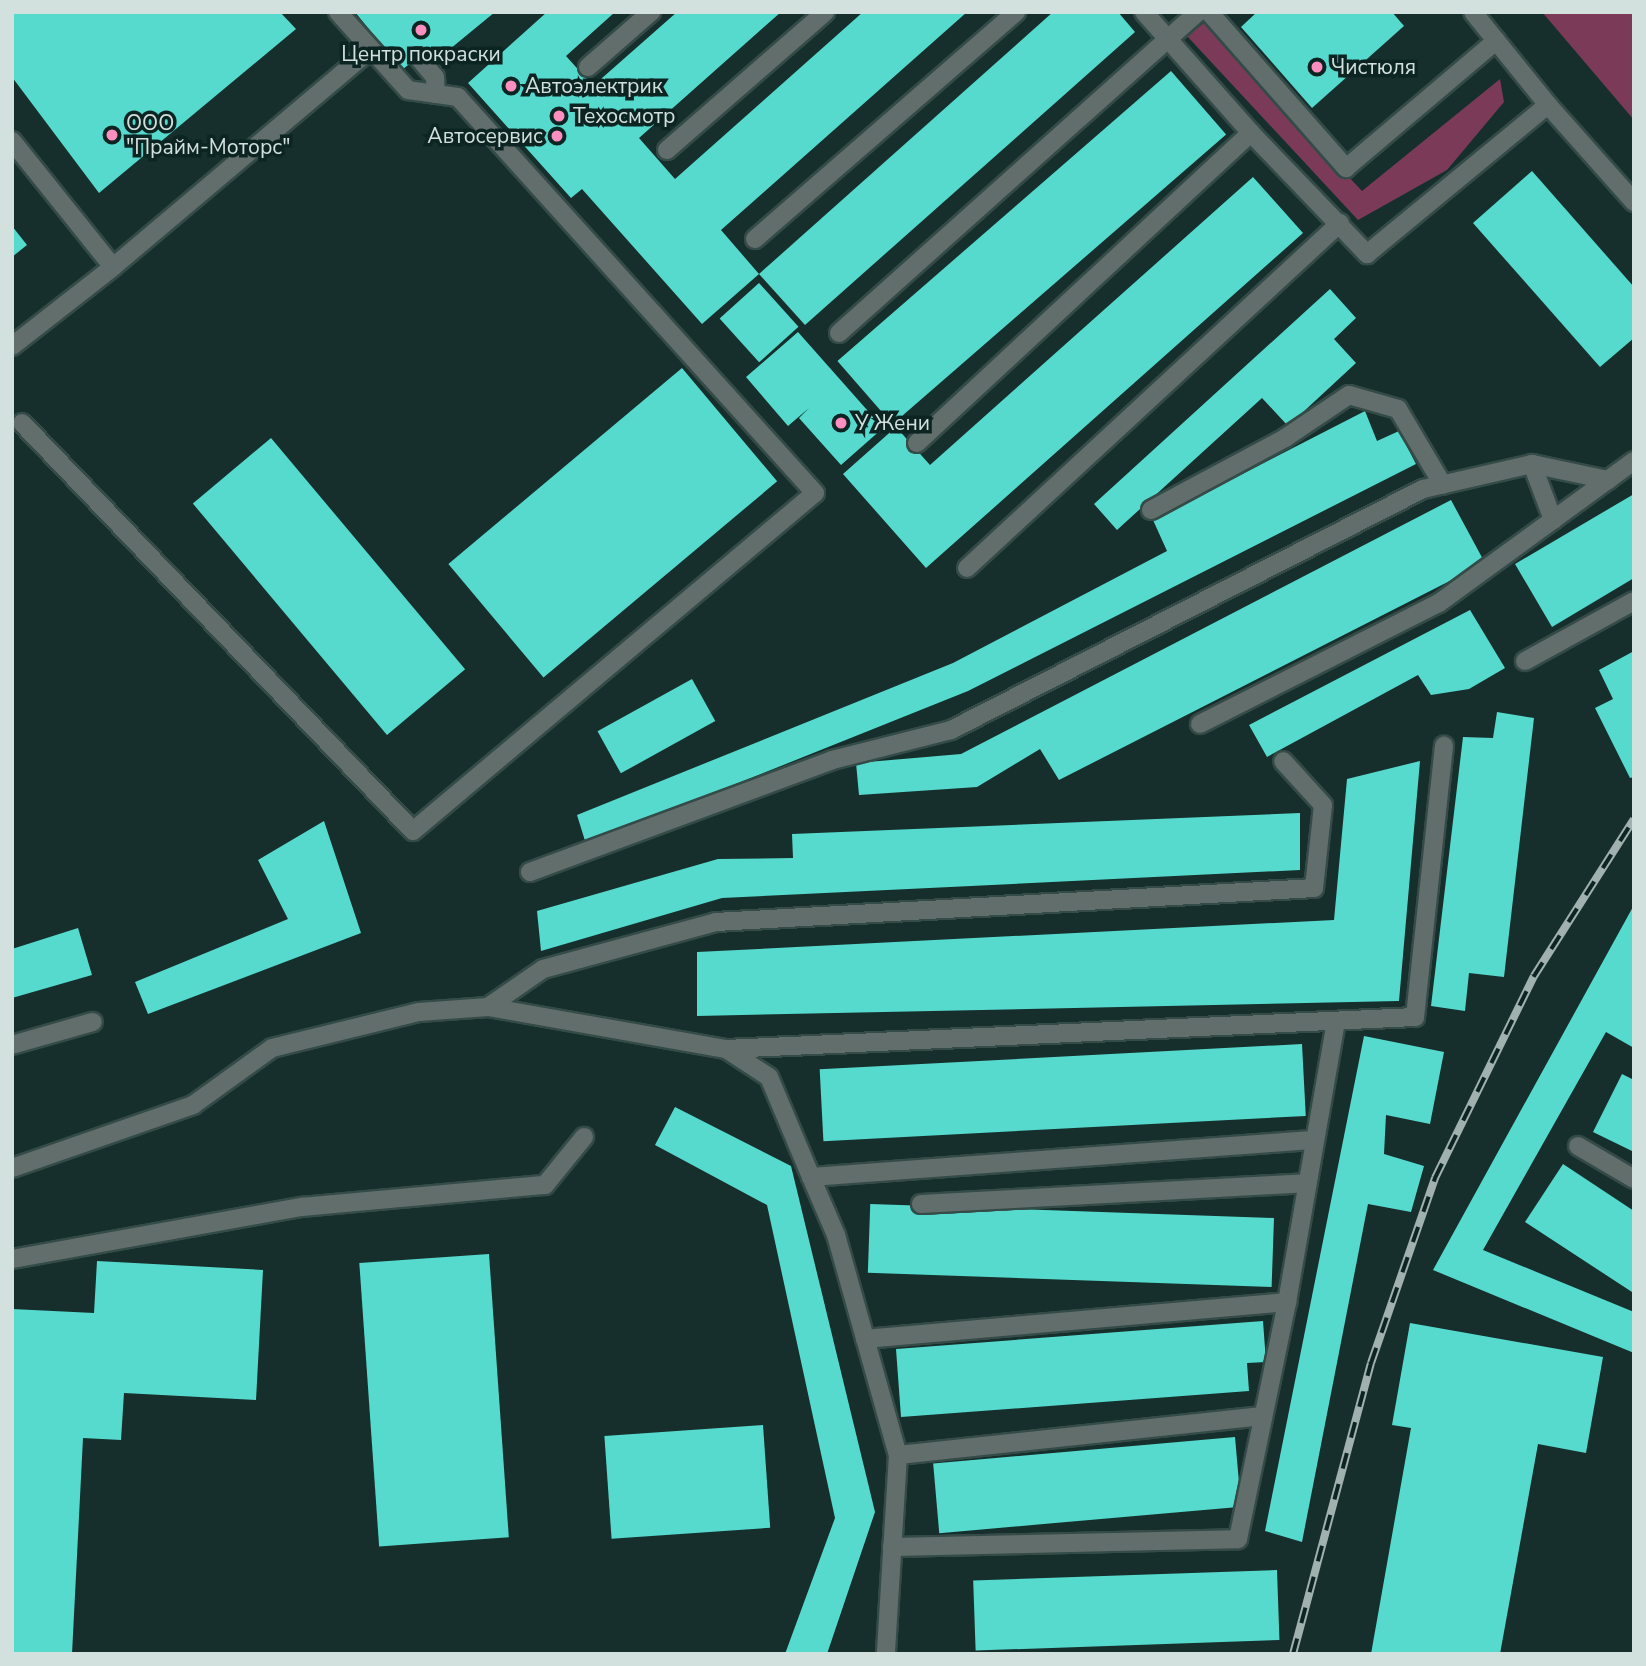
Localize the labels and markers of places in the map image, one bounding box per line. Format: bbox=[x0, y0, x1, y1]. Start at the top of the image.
marker: Центр покраски bbox=[413, 22, 429, 38]
place label: Центр покраски bbox=[341, 41, 501, 67]
place label: Чистюля bbox=[1331, 54, 1416, 80]
marker: Чистюля bbox=[1309, 59, 1325, 75]
place label: Автоэлектрик bbox=[525, 73, 663, 99]
marker: Автоэлектрик bbox=[503, 78, 519, 94]
place label: Техосмотр bbox=[573, 103, 676, 129]
marker: Техосмотр bbox=[551, 108, 567, 124]
place label: ООО "Прайм-Моторс" bbox=[126, 110, 290, 160]
place label: Автосервис bbox=[427, 123, 543, 149]
marker: ООО "Прайм-Моторс" bbox=[104, 127, 120, 143]
marker: Автосервис bbox=[549, 128, 565, 144]
place label: У Жени bbox=[855, 410, 930, 436]
marker: У Жени bbox=[833, 415, 849, 431]

